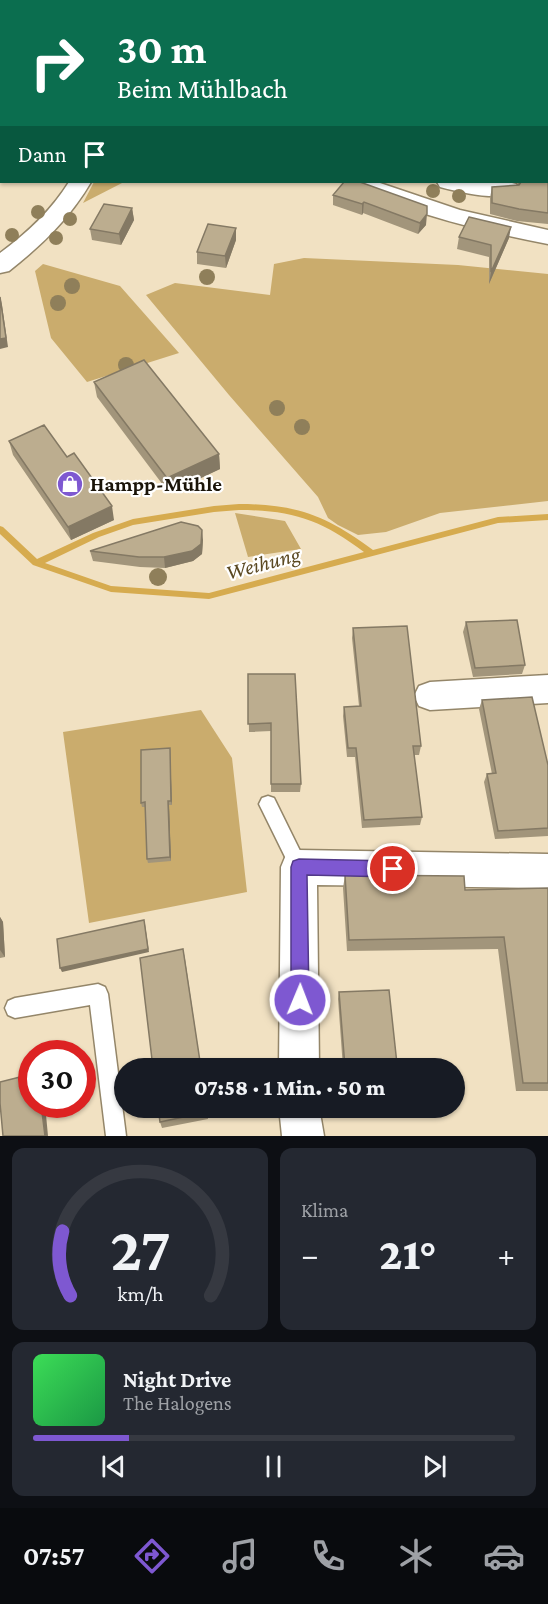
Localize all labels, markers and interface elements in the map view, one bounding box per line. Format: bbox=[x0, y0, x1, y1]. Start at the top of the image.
icon: right bbox=[18, 24, 96, 102]
text: 30 m bbox=[117, 25, 207, 72]
text: Beim Mühlbach bbox=[117, 74, 288, 104]
icon: arrive bbox=[78, 138, 111, 171]
text: Dann bbox=[18, 142, 66, 167]
shop icon: Hampp-Mühle bbox=[55, 469, 85, 499]
place label: Hampp-Mühle bbox=[90, 472, 222, 496]
water label: Weihung bbox=[223, 541, 304, 585]
pin bbox=[367, 843, 418, 894]
icon: arrive bbox=[376, 852, 409, 885]
position arrow bbox=[268, 968, 332, 1032]
speed limit sign: 30 bbox=[18, 1040, 96, 1118]
text: 07:58 · 1 Min. · 50 m bbox=[194, 1075, 385, 1100]
text: Klima bbox=[301, 1199, 348, 1221]
text: 27 bbox=[110, 1214, 170, 1283]
text: 21° bbox=[379, 1229, 437, 1279]
text: − bbox=[301, 1236, 318, 1273]
text: + bbox=[498, 1236, 515, 1273]
text: km/h bbox=[117, 1282, 164, 1306]
text: Night Drive bbox=[123, 1367, 231, 1392]
text: The Halogens bbox=[123, 1392, 232, 1414]
icon: previous bbox=[97, 1450, 130, 1483]
icon: pause bbox=[257, 1450, 290, 1483]
icon: next bbox=[418, 1450, 451, 1483]
icon: directions bbox=[131, 1535, 173, 1577]
icon: music bbox=[219, 1535, 261, 1577]
icon: phone bbox=[307, 1535, 349, 1577]
icon: climate bbox=[395, 1535, 437, 1577]
icon: car bbox=[483, 1535, 525, 1577]
text: 07:57 bbox=[23, 1541, 85, 1571]

